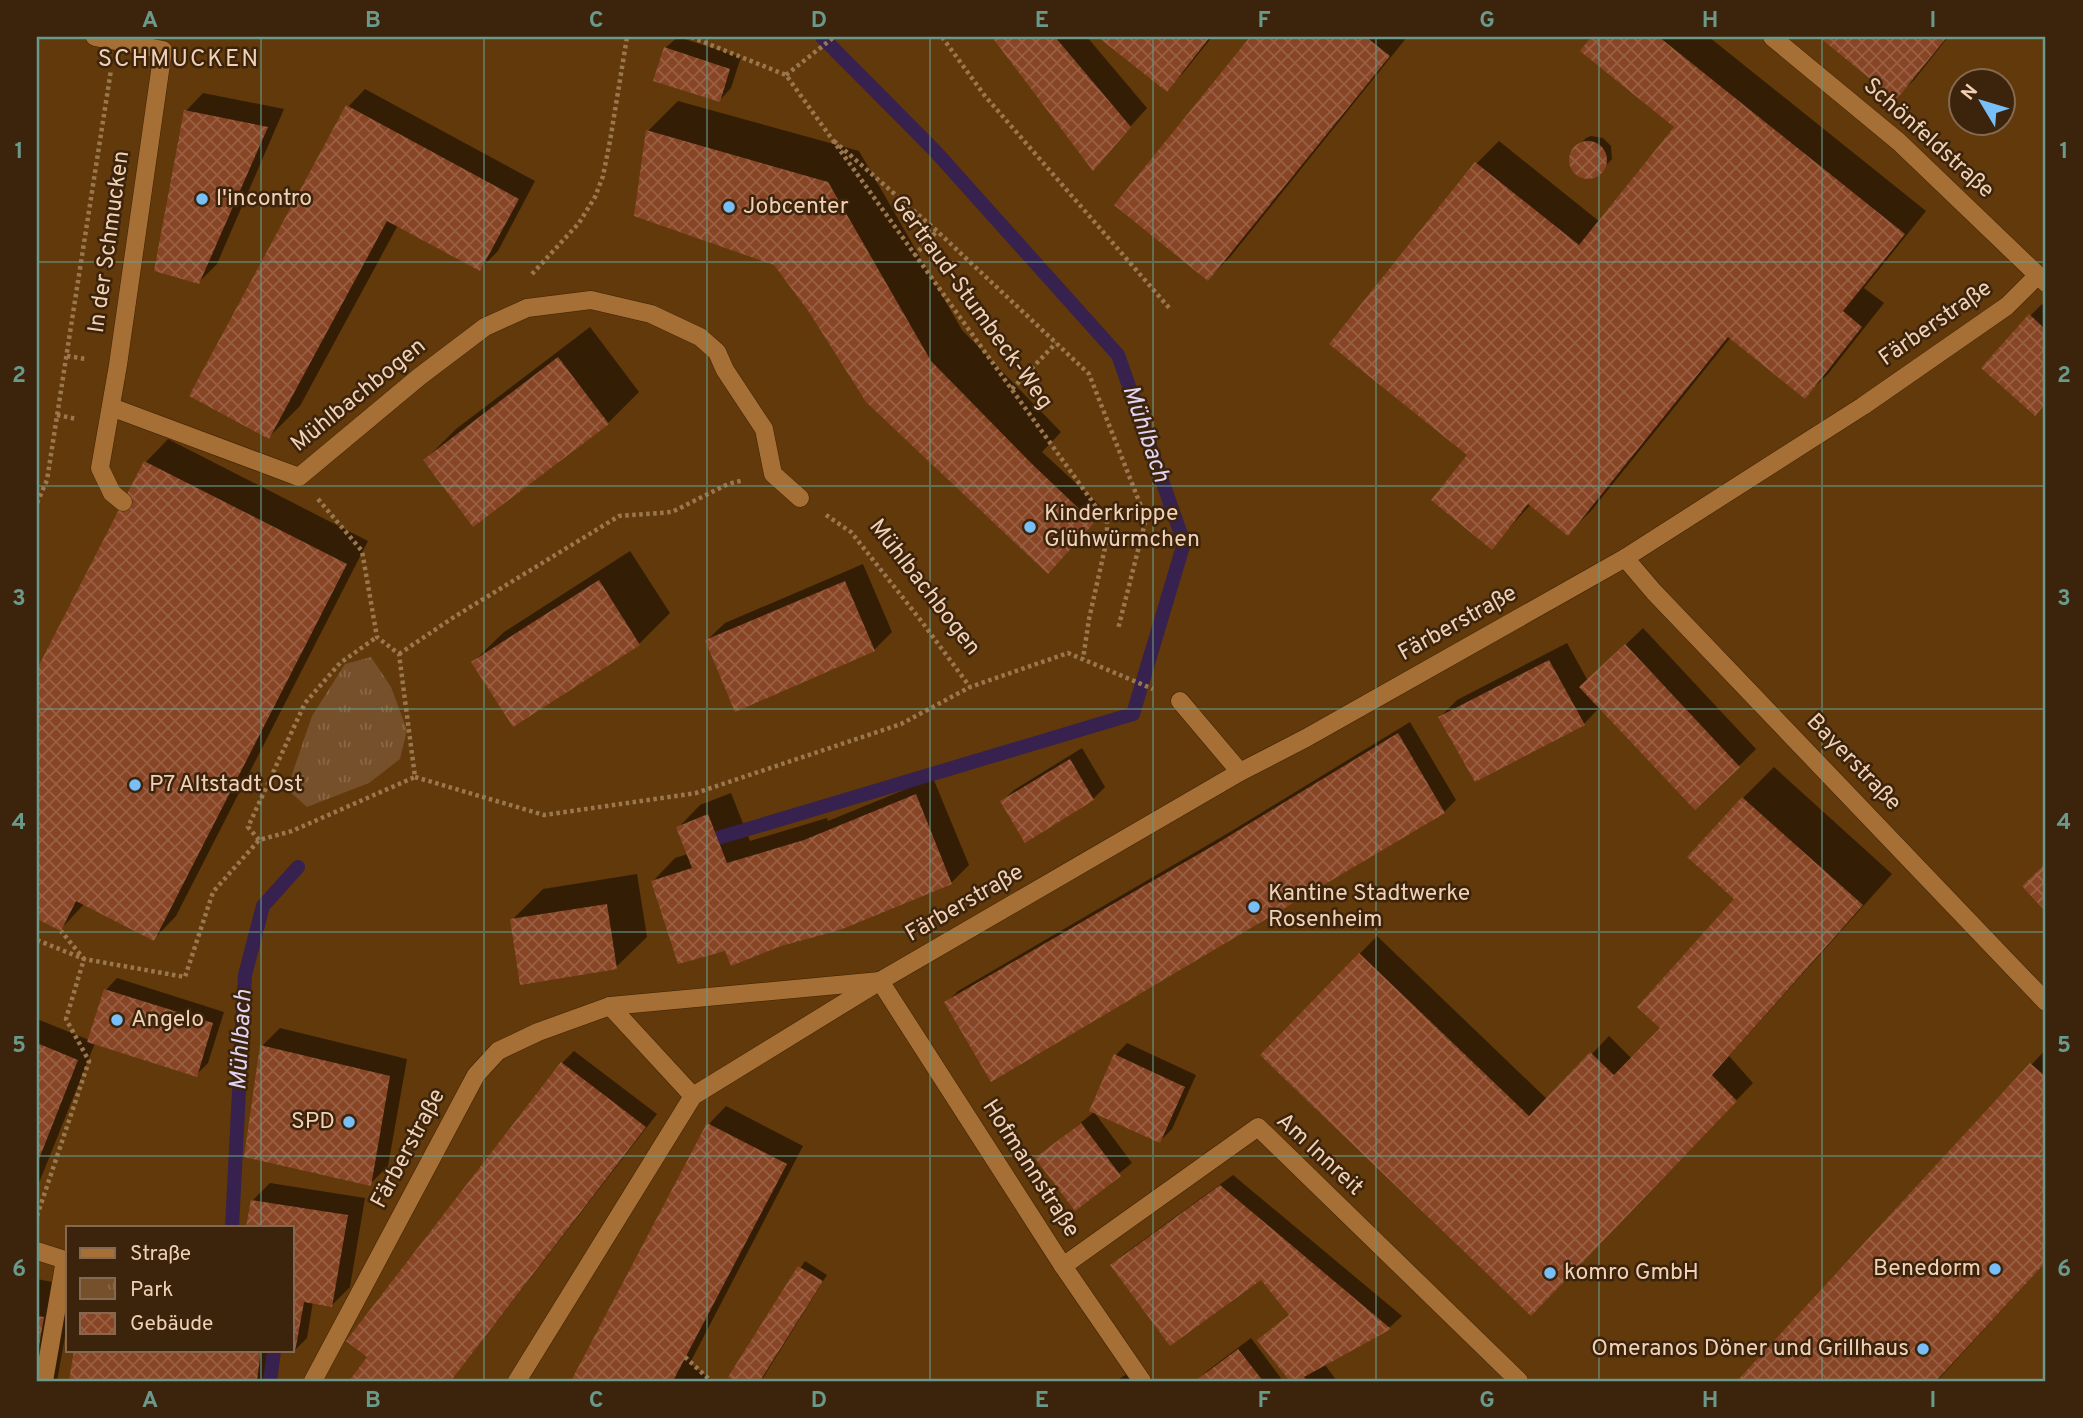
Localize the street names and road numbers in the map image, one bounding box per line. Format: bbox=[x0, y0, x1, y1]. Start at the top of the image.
street label: Schönfeldstraße bbox=[1856, 72, 2000, 206]
street label: In der Schmucken bbox=[83, 149, 137, 335]
street label: Gertraud-Stumbeck-Weg bbox=[884, 190, 1058, 416]
street label: Färberstraße bbox=[1874, 274, 1998, 374]
street label: Mühlbachbogen bbox=[286, 333, 432, 459]
street label: Mühlbachbogen bbox=[862, 514, 986, 662]
street label: Färberstraße bbox=[1393, 579, 1523, 669]
street label: Bayerstraße bbox=[1799, 708, 1907, 818]
street label: Färberstraße bbox=[901, 859, 1029, 949]
street label: Färberstraße bbox=[365, 1084, 453, 1214]
street label: Hofmannstraße bbox=[975, 1095, 1085, 1243]
street label: Am Innreit bbox=[1269, 1107, 1369, 1203]

